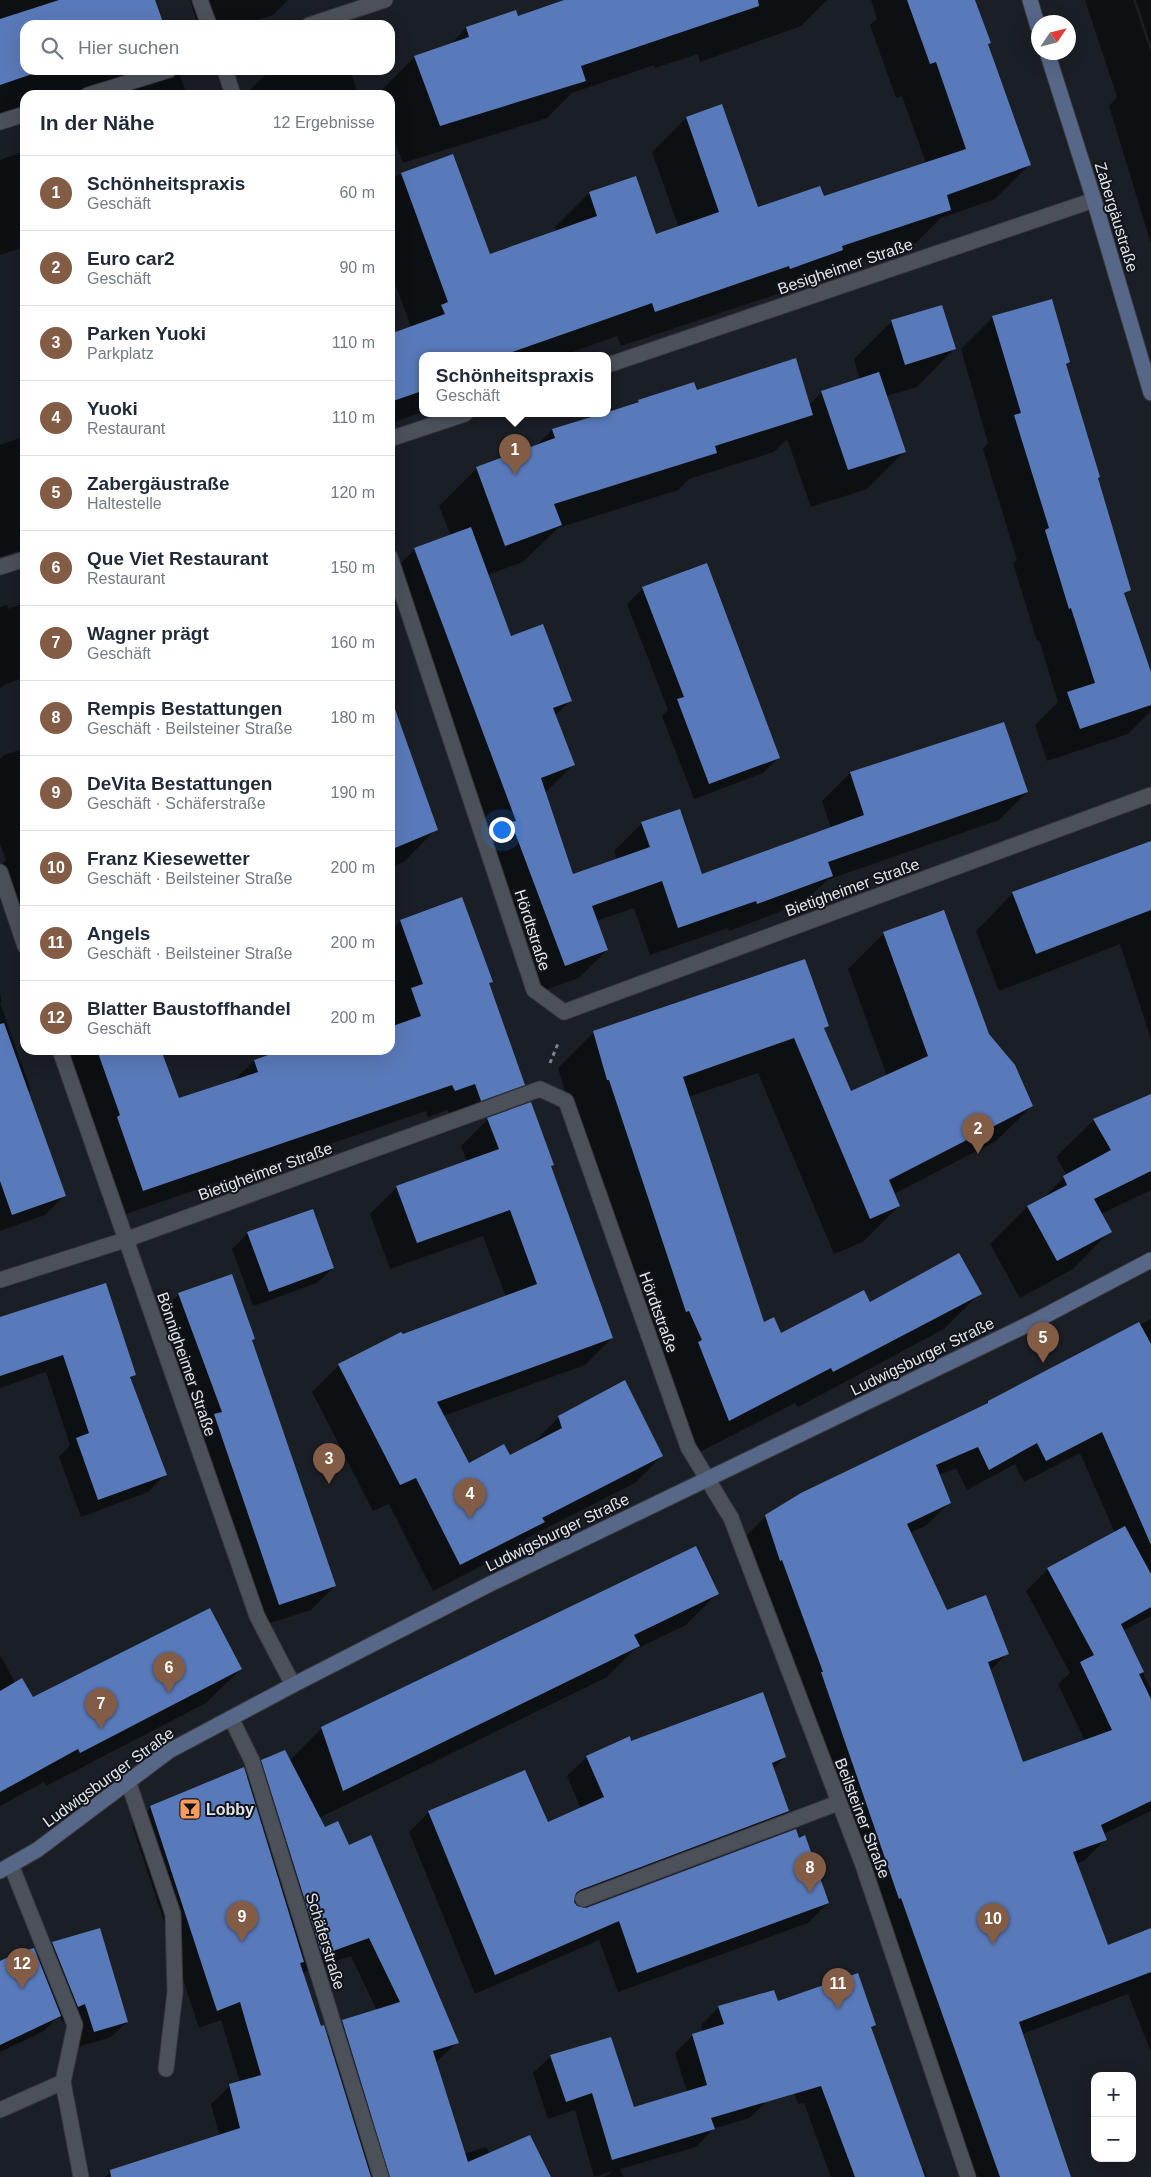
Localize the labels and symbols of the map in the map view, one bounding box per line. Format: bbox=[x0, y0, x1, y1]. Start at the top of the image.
north arrow bbox=[1031, 15, 1076, 60]
street label: Zabergäustraße bbox=[1092, 160, 1141, 274]
street label: Besigheimer Straße bbox=[776, 235, 915, 298]
pin: 1 bbox=[499, 434, 531, 475]
your location bbox=[489, 817, 515, 843]
street label: Bietigheimer Straße bbox=[783, 855, 922, 920]
street label: Hördtstraße bbox=[511, 887, 554, 973]
pin: 2 bbox=[962, 1113, 994, 1154]
street label: Bietigheimer Straße bbox=[196, 1139, 335, 1204]
street label: Hördtstraße bbox=[636, 1270, 681, 1355]
street label: Bönnigheimer Straße bbox=[154, 1290, 219, 1439]
street label: Ludwigsburger Straße bbox=[848, 1314, 997, 1399]
pin: 5 bbox=[1027, 1322, 1059, 1363]
pin: 3 bbox=[313, 1443, 345, 1484]
pin: 4 bbox=[454, 1478, 486, 1519]
street label: Ludwigsburger Straße bbox=[483, 1490, 632, 1575]
pin: 6 bbox=[153, 1652, 185, 1693]
pin: 7 bbox=[85, 1688, 117, 1729]
street label: Ludwigsburger Straße bbox=[40, 1724, 177, 1831]
street label: Beilsteiner Straße bbox=[832, 1756, 893, 1881]
bar icon: Lobby bbox=[178, 1797, 202, 1821]
place label: Lobby bbox=[206, 1801, 254, 1818]
pin: 8 bbox=[794, 1852, 826, 1893]
street label: Schäferstraße bbox=[303, 1891, 348, 1992]
pin: 9 bbox=[226, 1901, 258, 1942]
pin: 10 bbox=[977, 1903, 1009, 1944]
pin: 12 bbox=[6, 1948, 38, 1989]
pin: 11 bbox=[822, 1968, 854, 2009]

